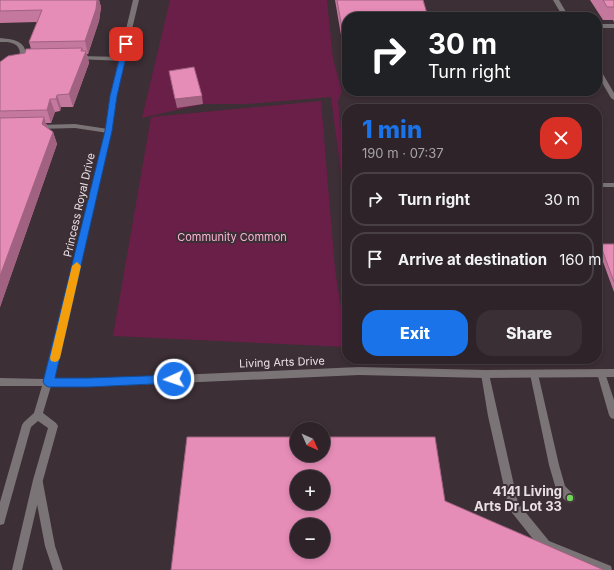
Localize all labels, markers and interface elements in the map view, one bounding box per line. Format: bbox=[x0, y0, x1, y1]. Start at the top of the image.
pin bbox=[109, 27, 143, 61]
text: 30 m bbox=[428, 27, 497, 61]
icon: right bbox=[362, 28, 414, 80]
icon: arrive bbox=[115, 33, 137, 55]
text: Turn right bbox=[428, 61, 511, 82]
text: 1 min bbox=[362, 115, 422, 144]
button: close bbox=[540, 117, 582, 159]
text: 190 m · 07:37 bbox=[362, 145, 444, 161]
street label: Princess Royal Drive bbox=[60, 152, 98, 258]
icon: right bbox=[364, 188, 386, 210]
text: Turn right bbox=[398, 190, 470, 209]
text: 30 m bbox=[544, 190, 580, 209]
park label: Community Common bbox=[177, 230, 287, 244]
icon: arrive bbox=[364, 248, 386, 270]
text: Arrive at destination bbox=[398, 250, 547, 269]
text: 160 m bbox=[559, 250, 601, 269]
button: Exit bbox=[362, 310, 468, 356]
button: Share bbox=[476, 310, 582, 356]
street label: Living Arts Drive bbox=[239, 354, 325, 370]
position arrow bbox=[153, 358, 195, 400]
north arrow bbox=[290, 422, 330, 462]
map controls bbox=[290, 422, 330, 558]
button: + bbox=[290, 470, 330, 510]
place label: 4141 Living Arts Dr Lot 33 bbox=[474, 483, 562, 514]
marker: 4141 Living Arts Dr Lot 33 bbox=[565, 493, 575, 503]
button: − bbox=[290, 518, 330, 558]

